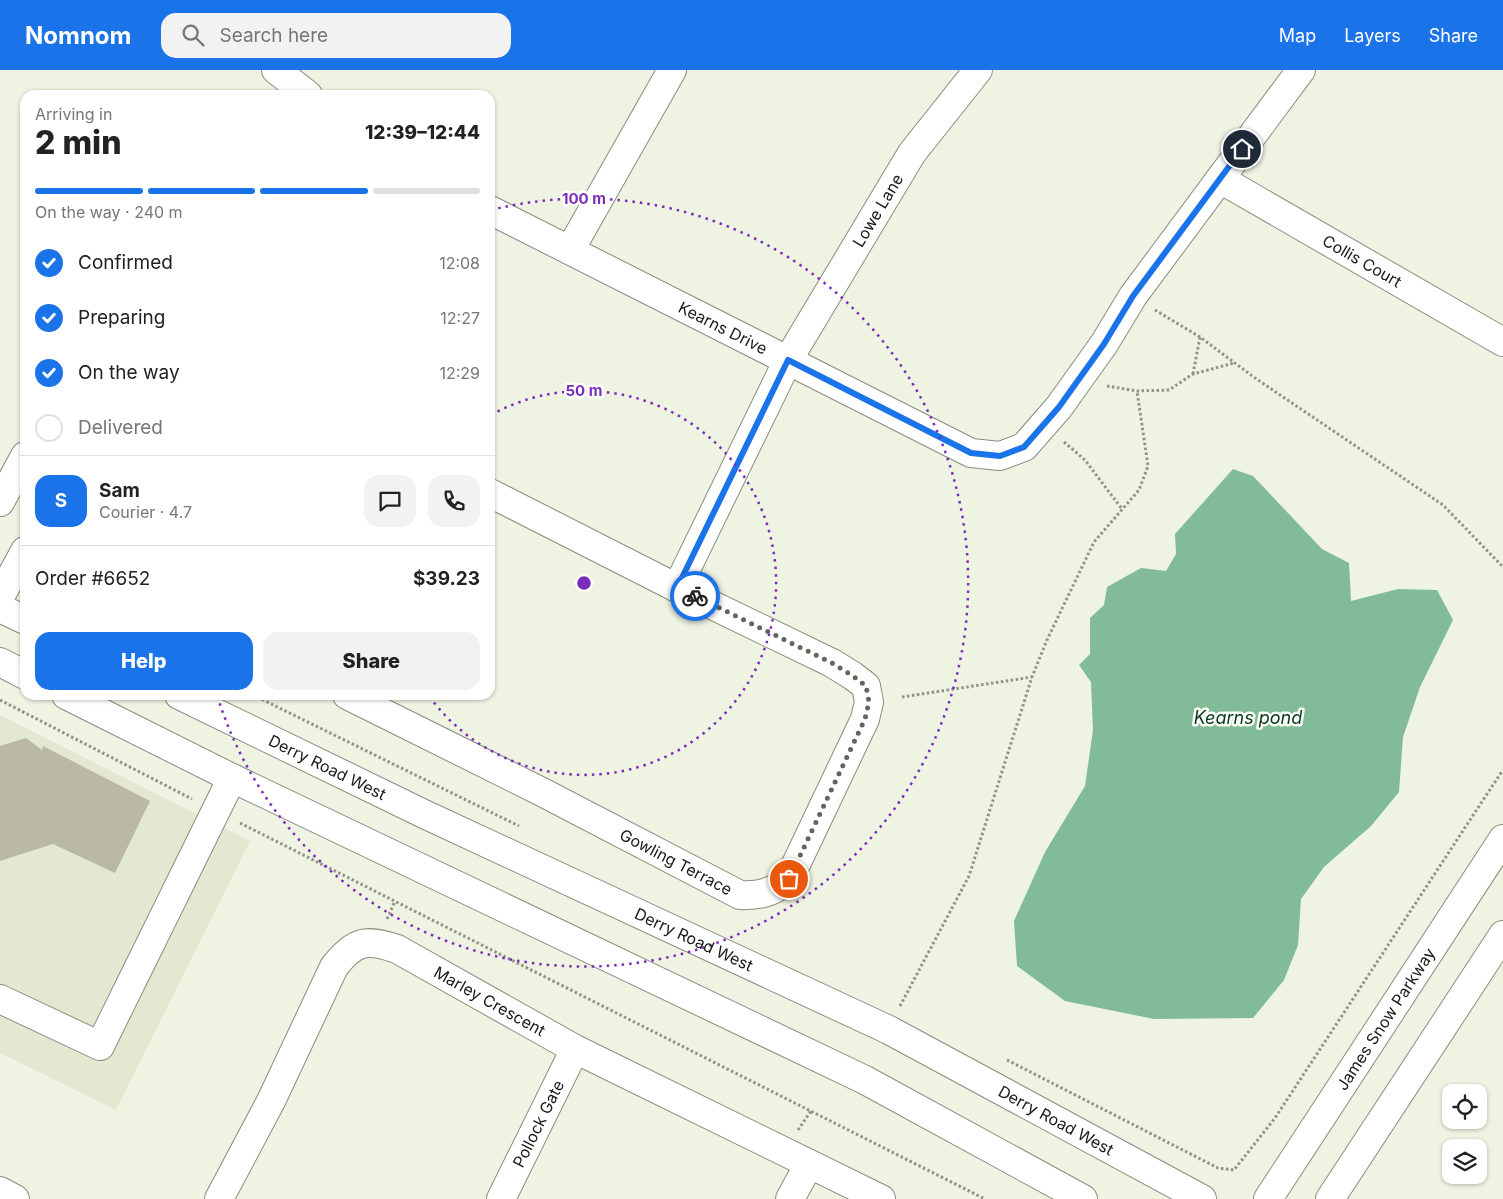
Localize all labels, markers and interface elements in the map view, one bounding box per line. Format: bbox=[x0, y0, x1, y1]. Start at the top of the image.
search box bbox=[161, 13, 511, 58]
text: Nomnom bbox=[25, 21, 131, 50]
icon: search bbox=[179, 21, 207, 49]
text: Search here bbox=[219, 24, 328, 47]
text: Map bbox=[1279, 25, 1316, 46]
text: Layers bbox=[1344, 25, 1401, 46]
text: Share bbox=[1429, 25, 1478, 46]
text: Arriving in bbox=[35, 104, 112, 124]
text: 12:39–12:44 bbox=[365, 121, 480, 144]
text: 2 min bbox=[35, 123, 121, 162]
pin bbox=[1221, 128, 1263, 170]
icon: home bbox=[1228, 135, 1256, 163]
street label: Lowe Lane bbox=[848, 170, 907, 251]
text: 100 m bbox=[562, 189, 606, 208]
text: On the way · 240 m bbox=[35, 202, 183, 222]
street label: Collis Court bbox=[1319, 230, 1405, 292]
icon: check bbox=[35, 249, 63, 277]
text: Confirmed bbox=[78, 251, 173, 274]
text: 12:08 bbox=[439, 253, 480, 273]
street label: Kearns Drive bbox=[675, 297, 771, 358]
icon: check bbox=[35, 304, 63, 332]
text: Preparing bbox=[78, 306, 165, 329]
text: 12:27 bbox=[440, 308, 480, 328]
icon: check bbox=[35, 359, 63, 387]
text: On the way bbox=[78, 361, 180, 384]
text: 12:29 bbox=[439, 363, 480, 383]
text: 50 m bbox=[566, 381, 602, 400]
text: Delivered bbox=[78, 416, 163, 439]
button: chat bbox=[364, 475, 416, 527]
button: phone bbox=[428, 475, 480, 527]
text: Sam bbox=[99, 479, 140, 502]
text: S bbox=[55, 489, 67, 512]
text: Courier · 4.7 bbox=[99, 502, 192, 522]
text: Order #6652 bbox=[35, 567, 150, 590]
text: $39.23 bbox=[413, 567, 480, 590]
courier bbox=[670, 571, 720, 621]
centre of rings bbox=[575, 574, 593, 592]
icon: bike bbox=[681, 582, 709, 610]
button: Help bbox=[35, 632, 253, 690]
button: Share bbox=[263, 632, 480, 690]
water label: Kearns pond bbox=[1194, 707, 1302, 728]
street label: Derry Road West bbox=[265, 730, 389, 804]
street label: Gowling Terrace bbox=[617, 824, 736, 899]
pin bbox=[768, 858, 810, 900]
icon: bag bbox=[775, 865, 803, 893]
street label: Derry Road West bbox=[632, 903, 756, 975]
street label: James Snow Parkway bbox=[1332, 944, 1439, 1094]
street label: Marley Crescent bbox=[430, 962, 549, 1040]
street label: Pollock Gate bbox=[508, 1077, 568, 1171]
street label: Derry Road West bbox=[995, 1081, 1117, 1159]
map controls bbox=[1442, 1084, 1487, 1184]
button: locate bbox=[1442, 1084, 1487, 1129]
button: layers bbox=[1442, 1139, 1487, 1184]

